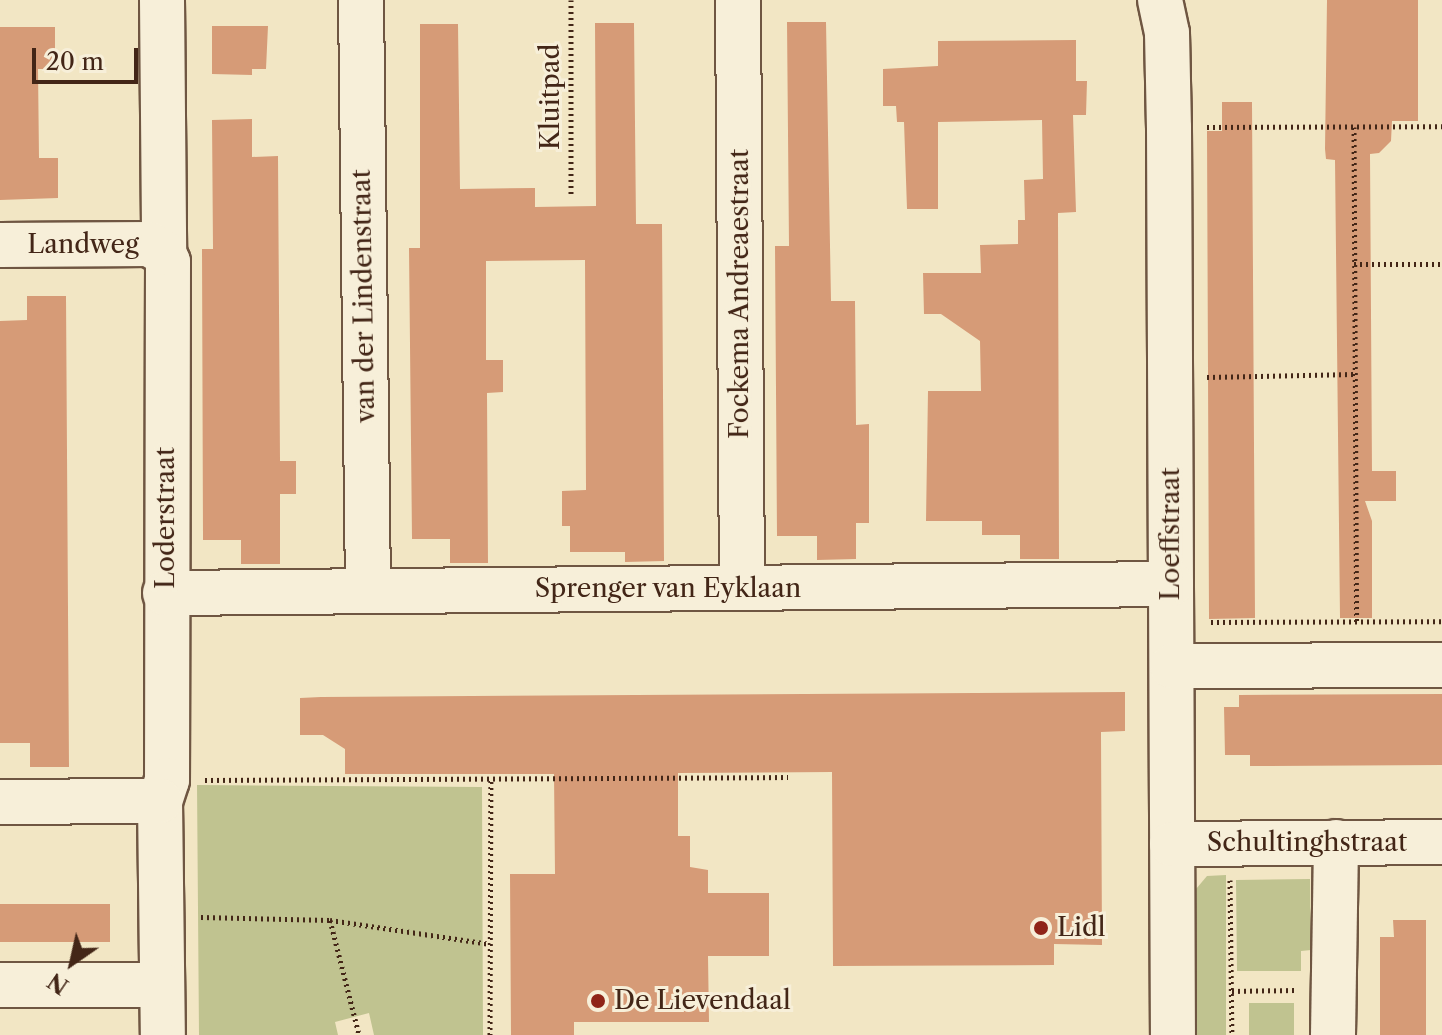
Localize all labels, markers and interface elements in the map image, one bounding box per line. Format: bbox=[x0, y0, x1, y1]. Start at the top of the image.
scale bar bbox=[36, 32, 142, 82]
street label: Kluitpad bbox=[535, 44, 567, 150]
text: 20 m bbox=[46, 47, 104, 76]
street label: Fockema Andreaestraat bbox=[724, 148, 756, 440]
street label: van der Lindenstraat bbox=[346, 169, 382, 423]
street label: Landweg bbox=[27, 229, 139, 261]
street label: Loderstraat bbox=[150, 447, 182, 589]
street label: Loeffstraat bbox=[1155, 467, 1187, 601]
street label: Sprenger van Eyklaan bbox=[534, 573, 802, 605]
street label: Schultinghstraat bbox=[1207, 827, 1407, 859]
place label: Lidl bbox=[1057, 912, 1106, 944]
marker: Lidl bbox=[1032, 919, 1050, 937]
north arrow bbox=[32, 923, 112, 1003]
text: N bbox=[43, 967, 74, 1000]
place label: De Lievendaal bbox=[614, 985, 791, 1017]
marker: De Lievendaal bbox=[589, 992, 607, 1010]

